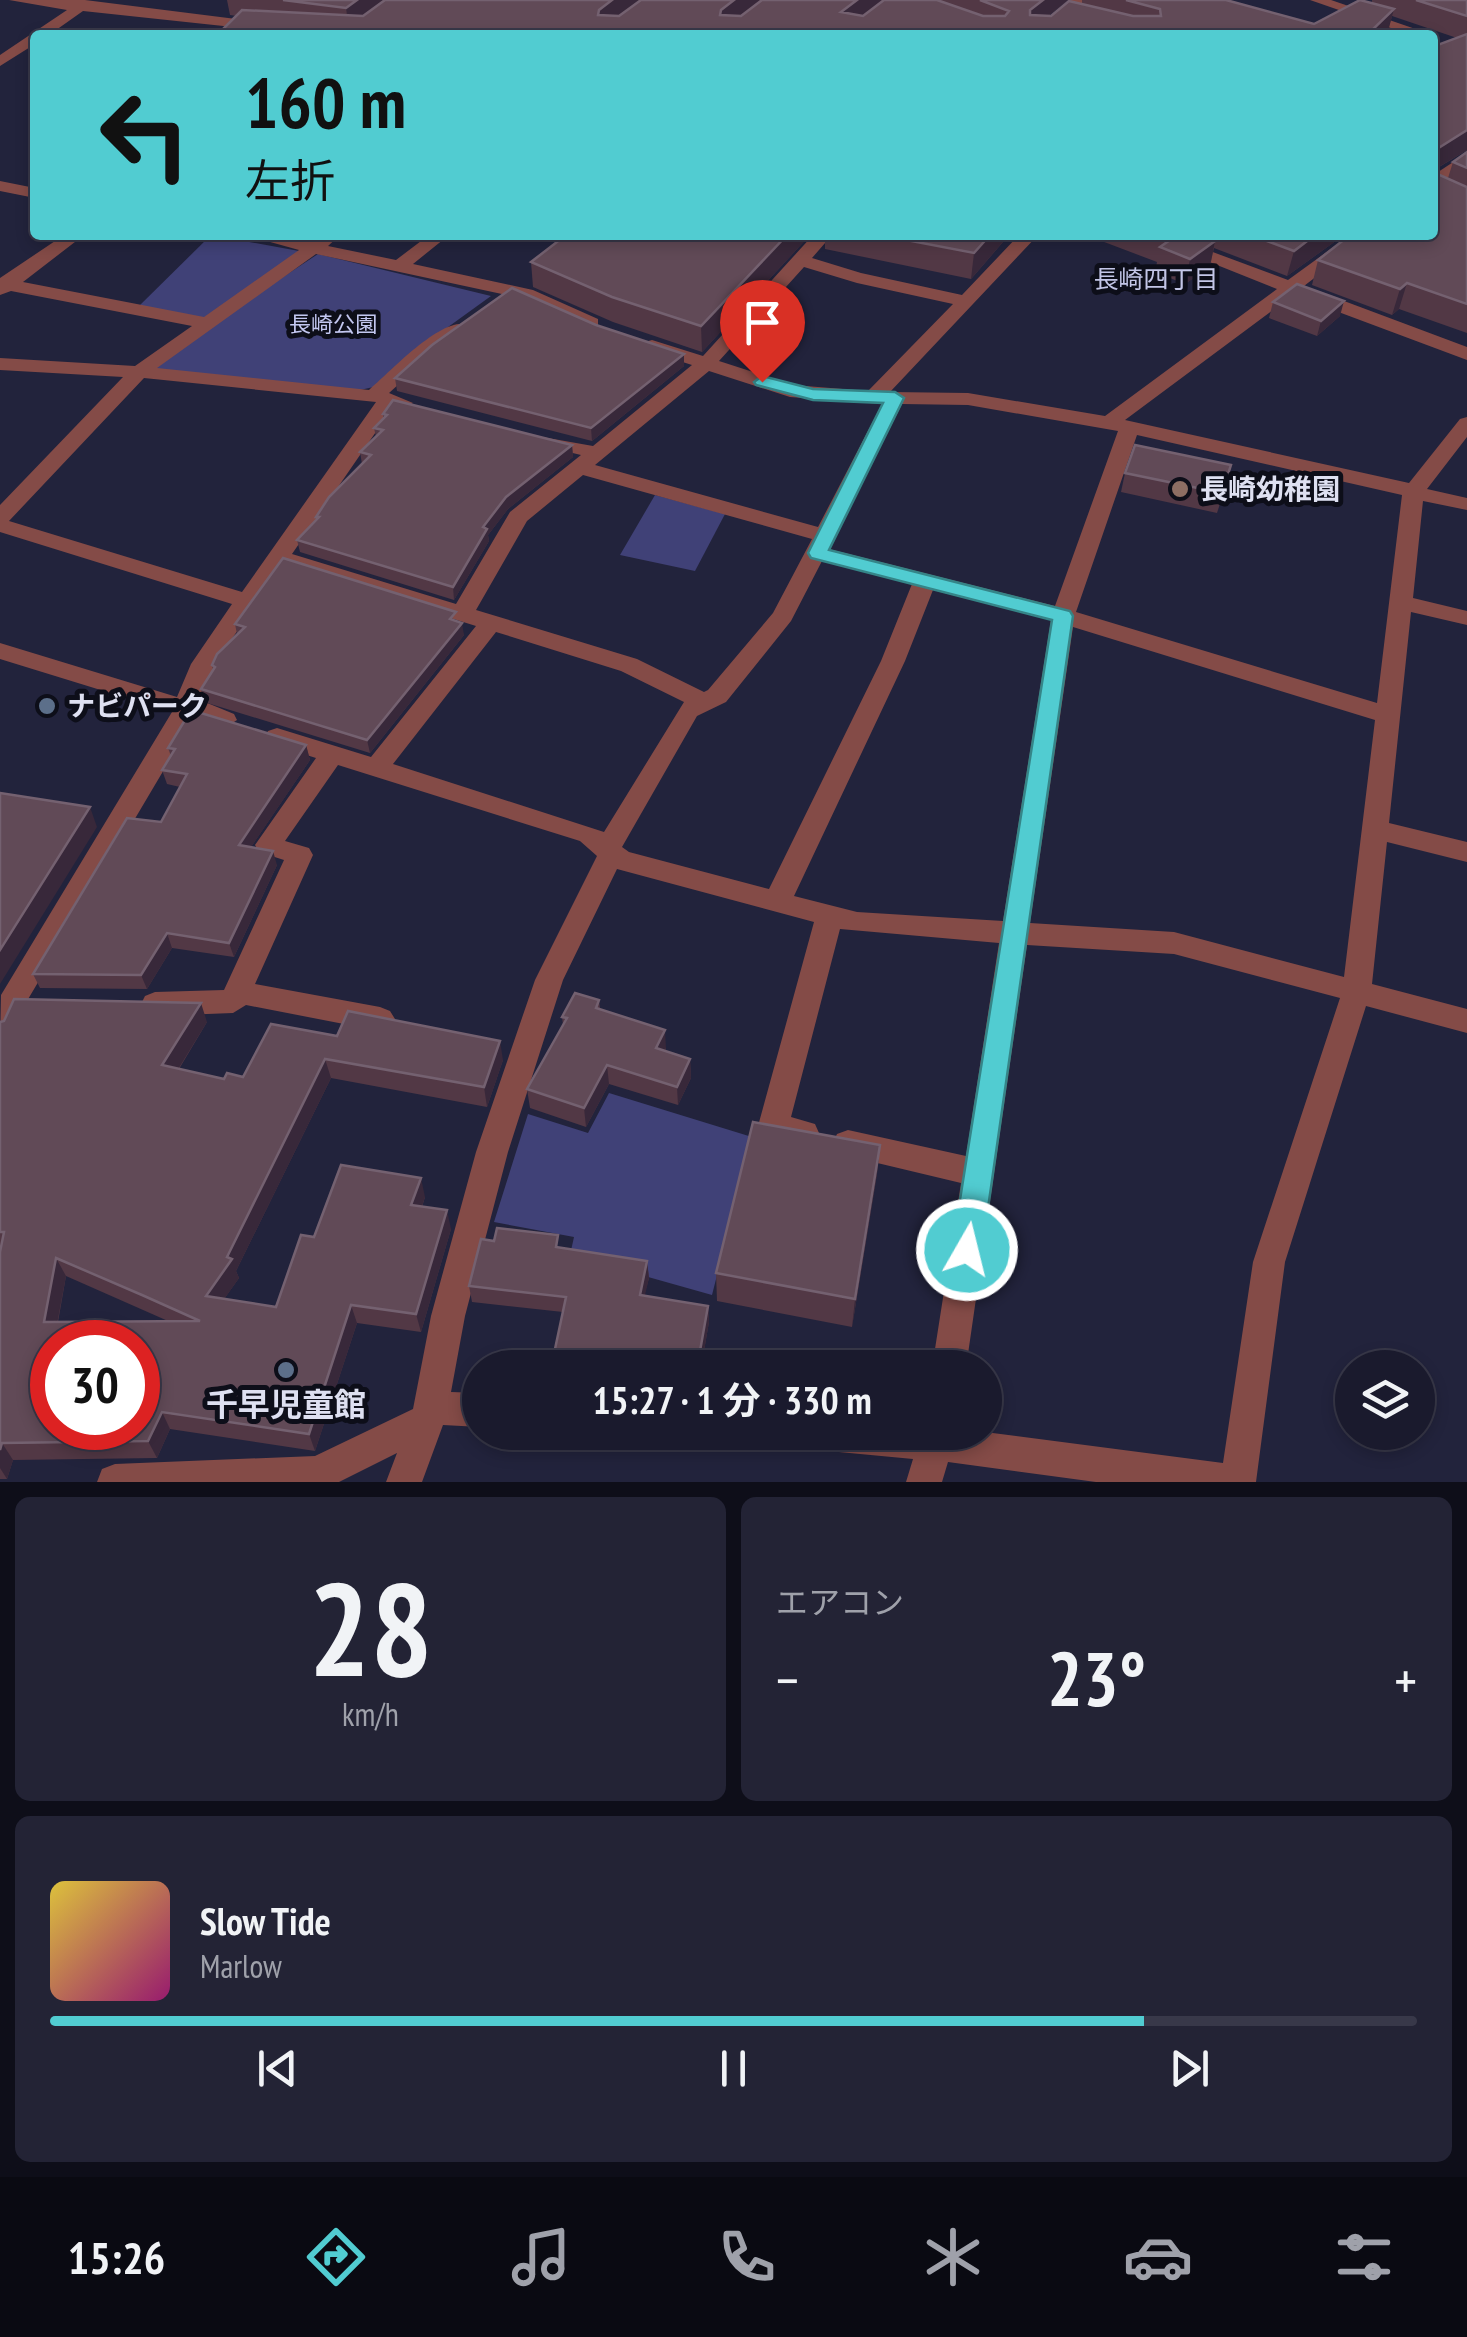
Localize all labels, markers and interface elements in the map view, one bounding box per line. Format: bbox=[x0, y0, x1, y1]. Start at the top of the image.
text: 160 m bbox=[245, 57, 406, 147]
icon: left bbox=[80, 70, 210, 200]
text: 左折 bbox=[245, 151, 335, 209]
district label: 長崎四丁目 bbox=[1093, 263, 1219, 295]
pin bbox=[720, 280, 805, 383]
icon: arrive bbox=[735, 295, 790, 350]
park label: 長崎公園 bbox=[289, 310, 377, 338]
place label: 長崎幼稚園 bbox=[1200, 470, 1340, 507]
marker: 長崎幼稚園 bbox=[1169, 478, 1191, 500]
place label: ナビパーク bbox=[67, 687, 207, 724]
marker: ナビパーク bbox=[36, 695, 58, 717]
position arrow bbox=[915, 1198, 1019, 1302]
speed limit sign: 30 bbox=[30, 1320, 160, 1450]
map controls bbox=[1335, 1350, 1435, 1450]
button: layers bbox=[1335, 1350, 1435, 1450]
marker: 千早児童館 bbox=[275, 1359, 297, 1381]
text: 15:27 · 1 分 · 330 m bbox=[592, 1375, 872, 1424]
place label: 千早児童館 bbox=[206, 1383, 366, 1425]
text: 28 bbox=[308, 1544, 433, 1712]
text: エアコン bbox=[776, 1581, 904, 1623]
text: 23° bbox=[1047, 1630, 1146, 1727]
text: − bbox=[776, 1644, 799, 1715]
text: + bbox=[1394, 1644, 1417, 1715]
text: km/h bbox=[342, 1693, 399, 1735]
text: Slow Tide bbox=[200, 1896, 331, 1945]
text: Marlow bbox=[200, 1945, 282, 1987]
icon: previous bbox=[250, 2041, 305, 2096]
icon: pause bbox=[706, 2041, 761, 2096]
icon: next bbox=[1162, 2041, 1217, 2096]
icon: directions bbox=[301, 2222, 371, 2292]
icon: music bbox=[506, 2222, 576, 2292]
icon: phone bbox=[712, 2222, 782, 2292]
icon: climate bbox=[918, 2222, 988, 2292]
icon: car bbox=[1123, 2222, 1193, 2292]
icon: filters bbox=[1329, 2222, 1399, 2292]
text: 15:26 bbox=[68, 2228, 165, 2286]

